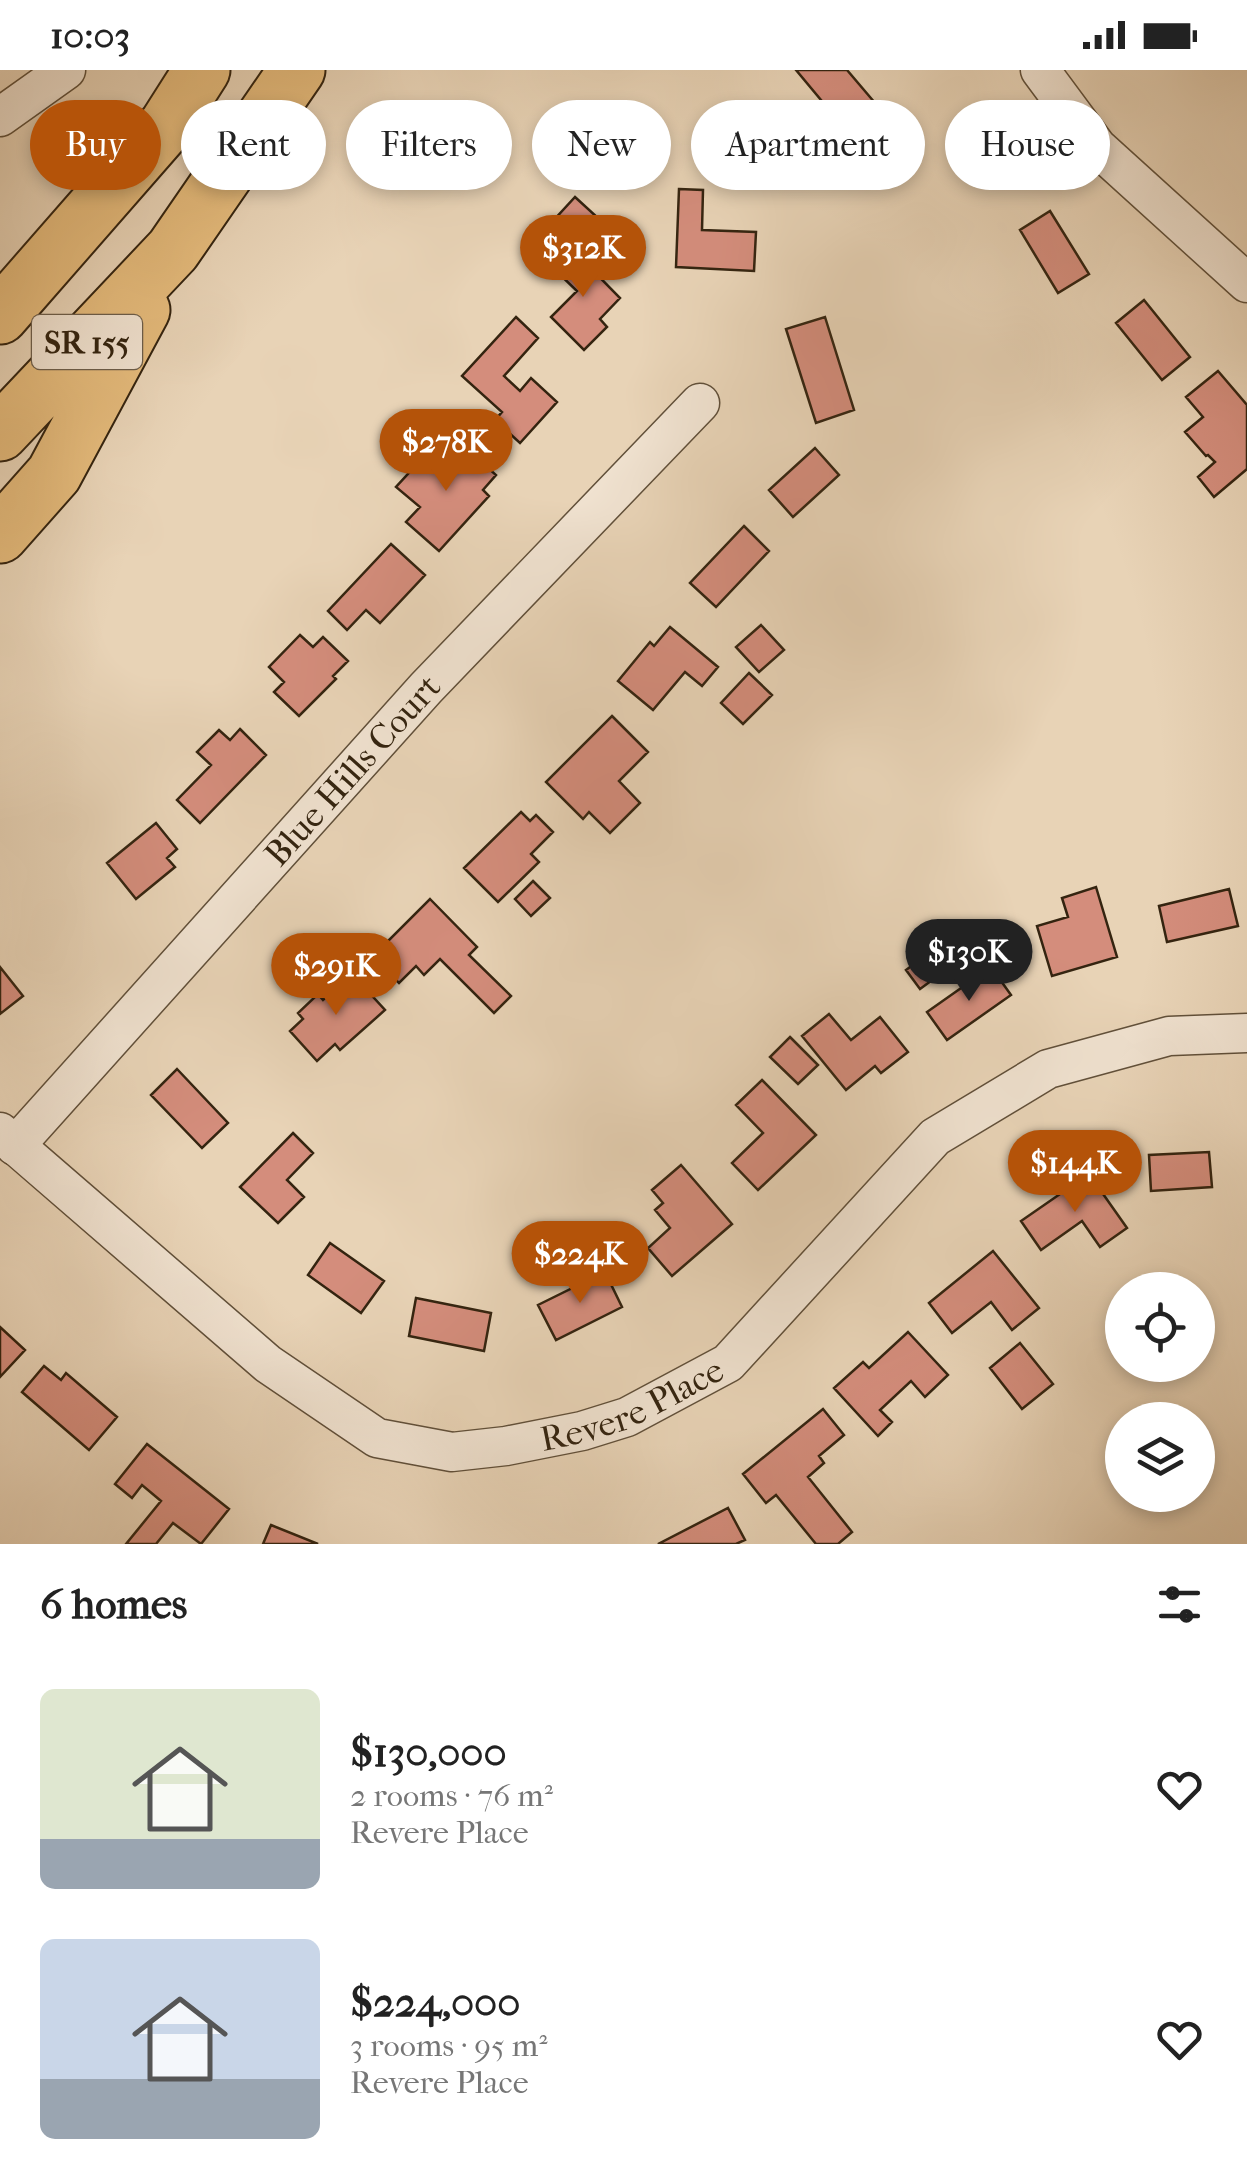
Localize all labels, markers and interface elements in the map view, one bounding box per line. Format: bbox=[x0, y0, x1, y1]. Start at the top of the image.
text: 10:03 bbox=[50, 13, 130, 58]
chip: Buy bbox=[30, 100, 161, 190]
chip: Rent bbox=[181, 100, 326, 190]
chip: Filters bbox=[346, 100, 512, 190]
chip: New bbox=[532, 100, 671, 190]
chip: Apartment bbox=[691, 100, 925, 190]
chip: House bbox=[945, 100, 1110, 190]
pin: $312K bbox=[513, 215, 653, 300]
text: $312K bbox=[542, 229, 624, 266]
road number: SR 155 bbox=[32, 315, 142, 369]
pin: $278K bbox=[376, 409, 516, 494]
text: $278K bbox=[402, 423, 490, 460]
street label: Blue Hills Court bbox=[256, 665, 449, 874]
pin: $130K bbox=[899, 919, 1039, 1004]
pin: $291K bbox=[266, 933, 406, 1018]
text: $130K bbox=[927, 933, 1011, 970]
text: $291K bbox=[293, 947, 379, 984]
pin: $144K bbox=[1005, 1130, 1145, 1215]
text: $144K bbox=[1030, 1144, 1120, 1181]
pin: $224K bbox=[510, 1221, 650, 1306]
text: $224K bbox=[534, 1235, 626, 1272]
map controls bbox=[1105, 1272, 1215, 1512]
button: locate bbox=[1105, 1272, 1215, 1382]
street label: Revere Place bbox=[537, 1349, 730, 1459]
button: layers bbox=[1105, 1402, 1215, 1512]
icon: filters bbox=[1152, 1577, 1207, 1632]
text: 6 homes bbox=[40, 1580, 187, 1629]
text: $130,000 bbox=[350, 1728, 507, 1777]
icon: home bbox=[120, 1729, 240, 1849]
icon: heart bbox=[1152, 1762, 1207, 1817]
text: 2 rooms · 76 m² bbox=[350, 1777, 553, 1814]
text: Revere Place bbox=[350, 1814, 529, 1851]
text: $224,000 bbox=[350, 1978, 520, 2027]
icon: home bbox=[120, 1979, 240, 2099]
icon: heart bbox=[1152, 2012, 1207, 2067]
text: 3 rooms · 95 m² bbox=[350, 2027, 547, 2064]
text: Revere Place bbox=[350, 2064, 529, 2101]

